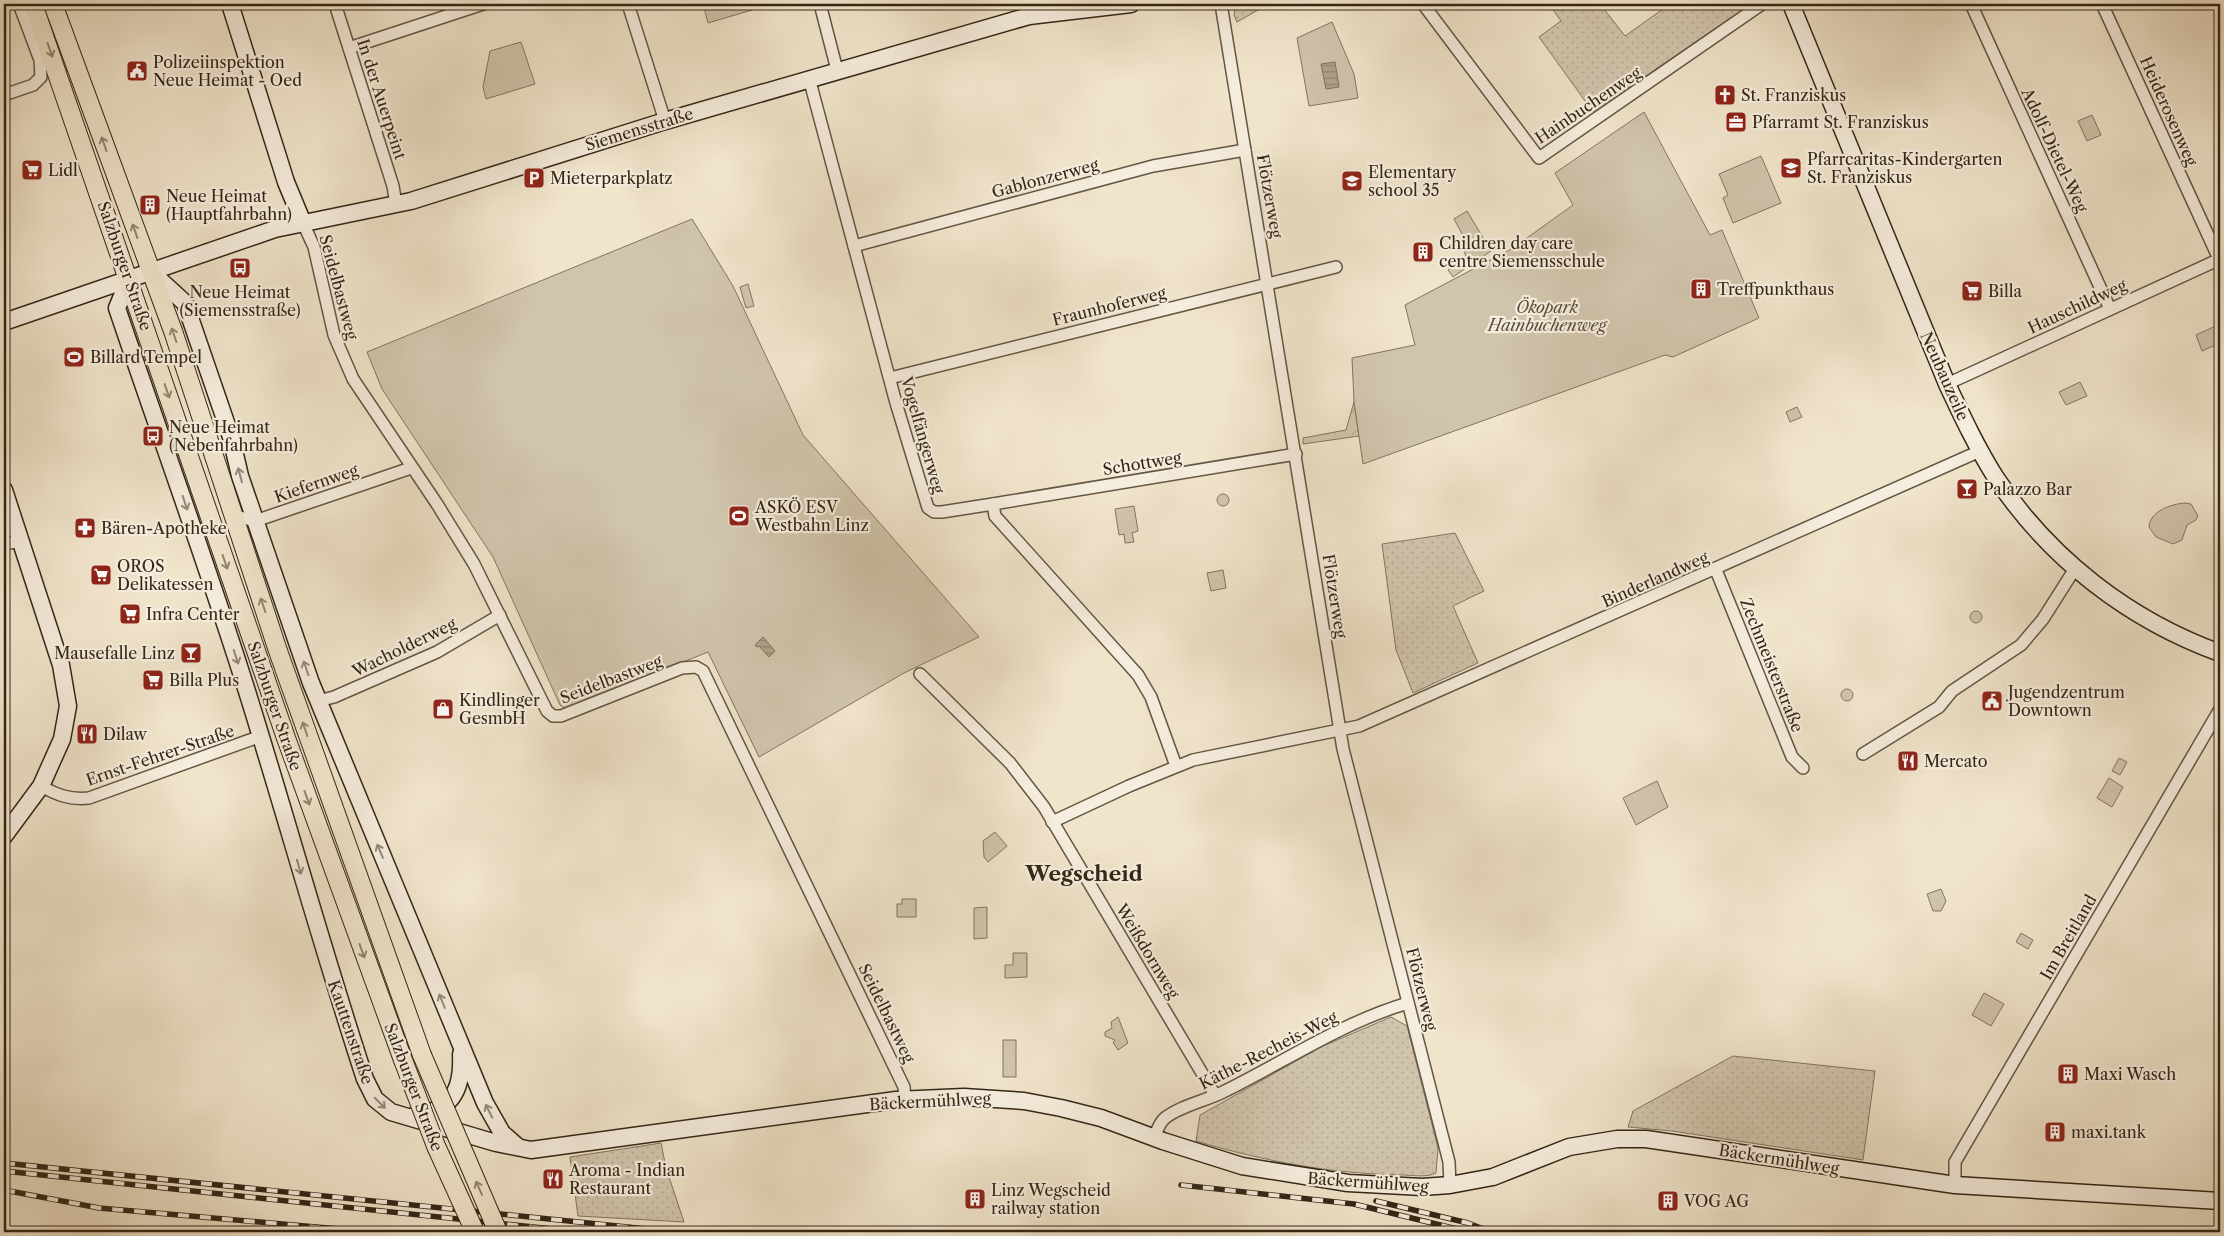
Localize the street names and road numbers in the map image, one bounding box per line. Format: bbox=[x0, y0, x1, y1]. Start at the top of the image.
street label: In der Auerpeint bbox=[353, 36, 411, 162]
street label: Heiderosenweg bbox=[2136, 53, 2202, 169]
street label: Hainbuchenweg bbox=[1531, 62, 1645, 148]
street label: Adolf-Dietel-Weg bbox=[2017, 84, 2093, 216]
street label: Siemensstraße bbox=[583, 103, 695, 155]
street label: Flötzerweg bbox=[1253, 153, 1287, 240]
street label: Gablonzerweg bbox=[989, 154, 1101, 202]
street label: Salzburger Straße bbox=[93, 199, 157, 333]
street label: Seidelbastweg bbox=[315, 232, 363, 342]
street label: Hauschildweg bbox=[2024, 274, 2130, 338]
street label: Fraunhoferweg bbox=[1050, 282, 1169, 330]
street label: Neubauzeile bbox=[1916, 328, 1974, 424]
street label: Vogelfängerweg bbox=[896, 373, 949, 496]
street label: Schottweg bbox=[1101, 447, 1183, 479]
street label: Kiefernweg bbox=[271, 459, 361, 507]
street label: Binderlandweg bbox=[1599, 546, 1712, 611]
street label: Flötzerweg bbox=[1318, 553, 1352, 640]
street label: Zechmeisterstraße bbox=[1736, 595, 1808, 735]
street label: Wacholderweg bbox=[348, 613, 460, 681]
street label: Salzburger Straße bbox=[243, 639, 307, 773]
street label: Seidelbastweg bbox=[557, 650, 665, 708]
street label: Ernst-Fehrer-Straße bbox=[83, 720, 237, 790]
street label: Im Breitland bbox=[2036, 891, 2101, 983]
street label: Weißdornweg bbox=[1111, 899, 1184, 1003]
street label: Flötzerweg bbox=[1402, 945, 1442, 1033]
street label: Seidelbastweg bbox=[854, 960, 920, 1066]
street label: Kauttenstraße bbox=[324, 977, 378, 1087]
street label: Käthe-Recheis-Weg bbox=[1195, 1006, 1341, 1094]
street label: Salzburger Straße bbox=[380, 1020, 448, 1154]
street label: Bäckermühlweg bbox=[869, 1088, 992, 1114]
street label: Bäckermühlweg bbox=[1717, 1140, 1841, 1178]
street label: Bäckermühlweg bbox=[1307, 1168, 1430, 1196]

